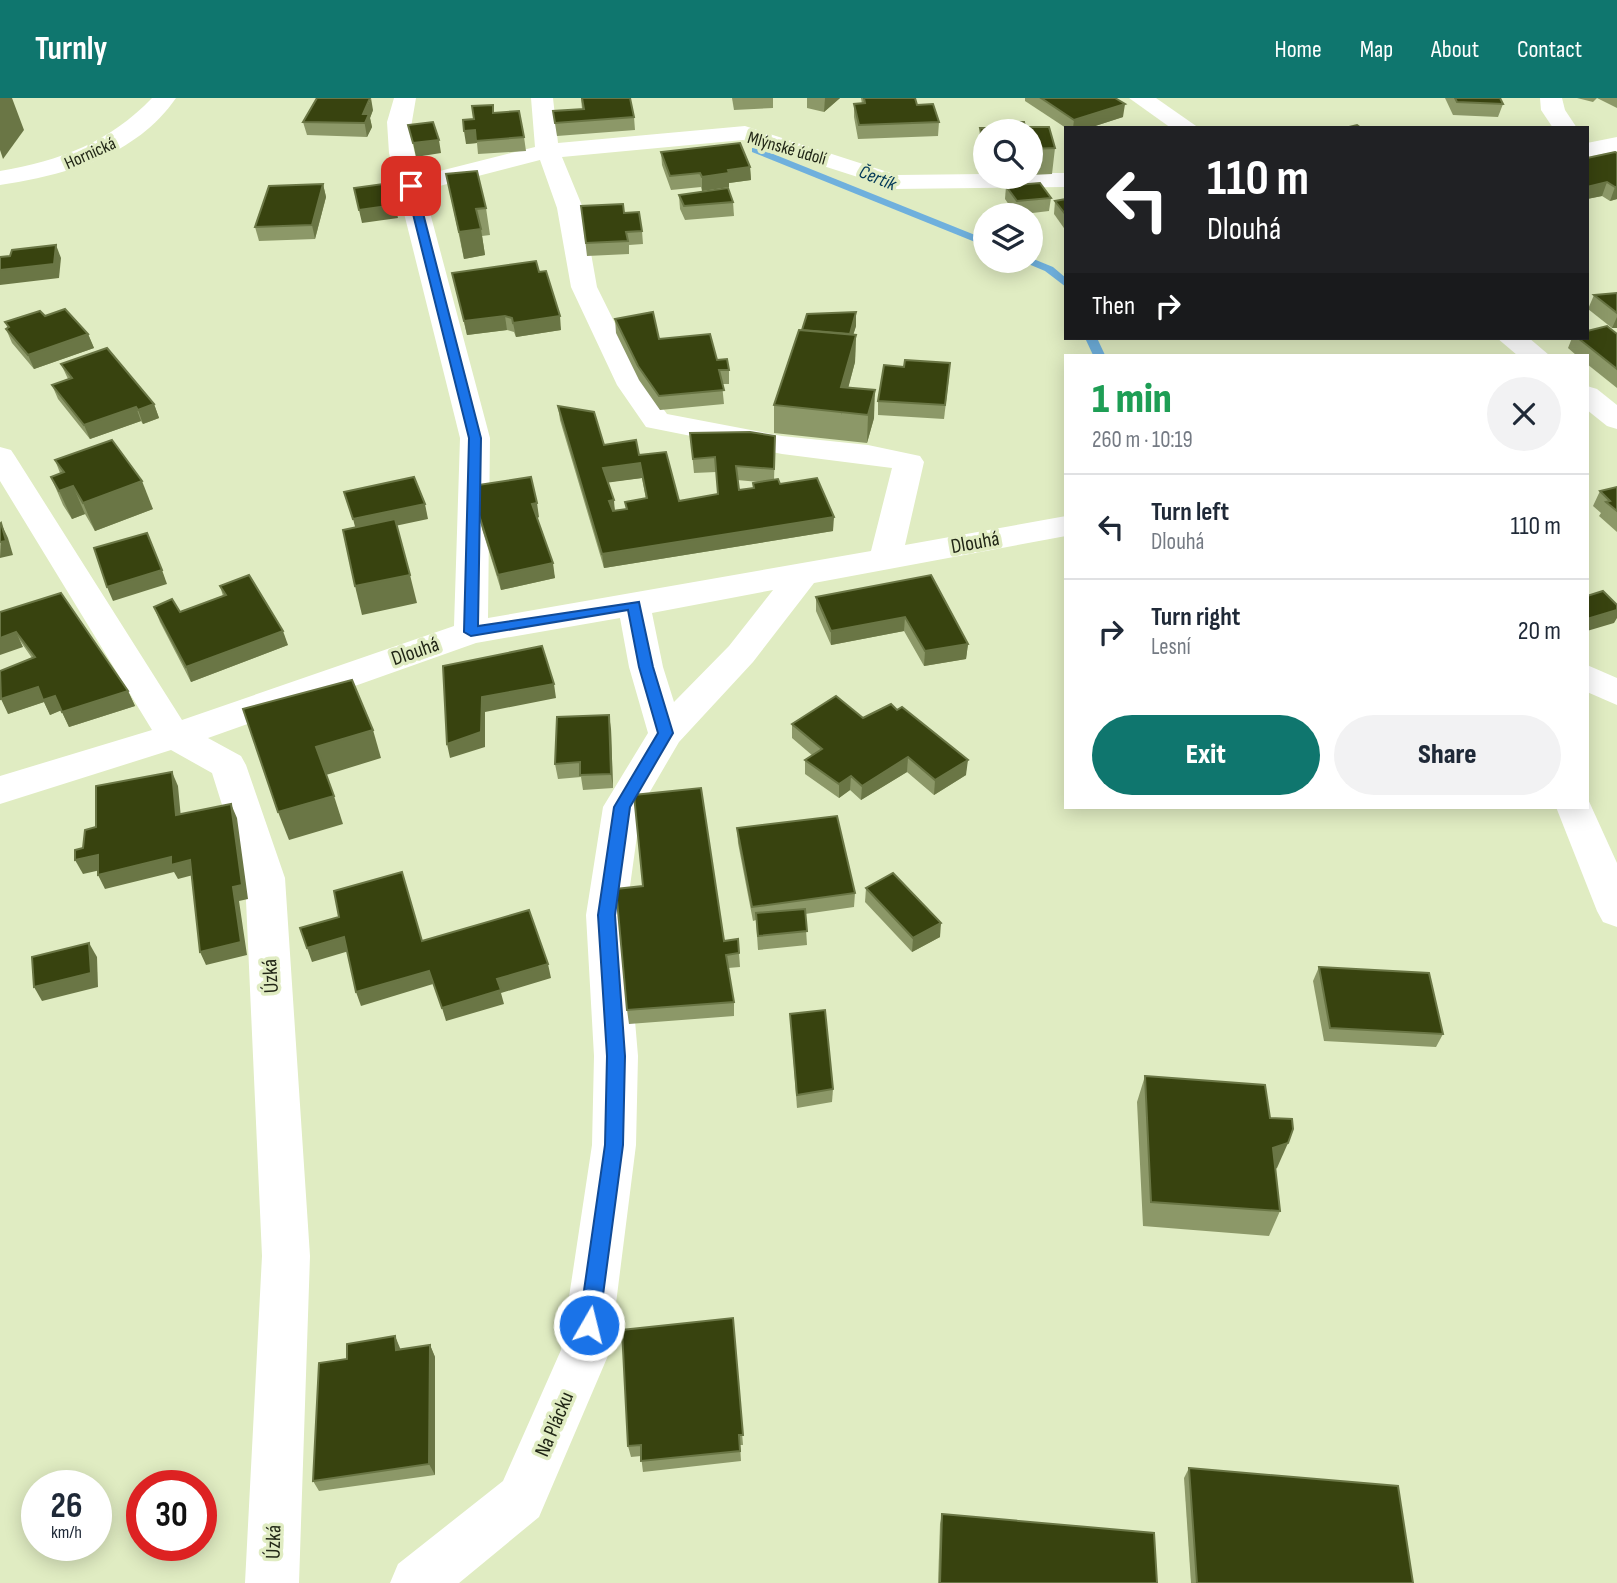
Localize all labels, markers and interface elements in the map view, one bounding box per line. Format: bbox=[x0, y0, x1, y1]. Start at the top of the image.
text: Turnly bbox=[35, 29, 107, 69]
text: Home bbox=[1274, 35, 1322, 64]
text: Map bbox=[1360, 35, 1393, 64]
text: About bbox=[1431, 35, 1479, 64]
text: Contact bbox=[1517, 35, 1582, 64]
map controls bbox=[973, 119, 1043, 273]
button: search bbox=[973, 119, 1043, 189]
street label: Mlýnské údolí bbox=[745, 127, 829, 170]
street label: Hornická bbox=[61, 133, 119, 174]
text: 110 m bbox=[1207, 150, 1309, 209]
icon: left bbox=[1092, 154, 1183, 245]
pin bbox=[381, 156, 441, 216]
water label: Čertík bbox=[855, 161, 900, 197]
icon: arrive bbox=[392, 167, 430, 205]
button: layers bbox=[973, 203, 1043, 273]
text: Dlouhá bbox=[1207, 210, 1281, 249]
icon: right bbox=[1149, 287, 1187, 325]
text: Then bbox=[1092, 291, 1135, 322]
text: 1 min bbox=[1092, 374, 1172, 425]
button: close bbox=[1487, 377, 1561, 451]
text: 260 m · 10:19 bbox=[1092, 426, 1193, 454]
text: Turn left bbox=[1151, 497, 1229, 528]
icon: left bbox=[1092, 508, 1130, 546]
text: 110 m bbox=[1510, 511, 1561, 542]
street label: Dlouhá bbox=[949, 526, 1001, 559]
text: Dlouhá bbox=[1151, 528, 1204, 556]
text: Turn right bbox=[1151, 602, 1240, 633]
icon: right bbox=[1092, 613, 1130, 651]
text: 20 m bbox=[1518, 616, 1561, 647]
street label: Dlouhá bbox=[388, 632, 442, 671]
text: Lesní bbox=[1151, 633, 1191, 661]
button: Exit bbox=[1092, 715, 1320, 795]
button: Share bbox=[1334, 715, 1561, 795]
street label: Úzká bbox=[257, 958, 284, 994]
position arrow bbox=[552, 1288, 626, 1362]
street label: Na Plácku bbox=[530, 1388, 579, 1460]
speed limit sign: 30 bbox=[126, 1470, 217, 1561]
text: 26 bbox=[51, 1485, 82, 1528]
text: km/h bbox=[51, 1522, 82, 1543]
street label: Úzká bbox=[260, 1525, 287, 1559]

